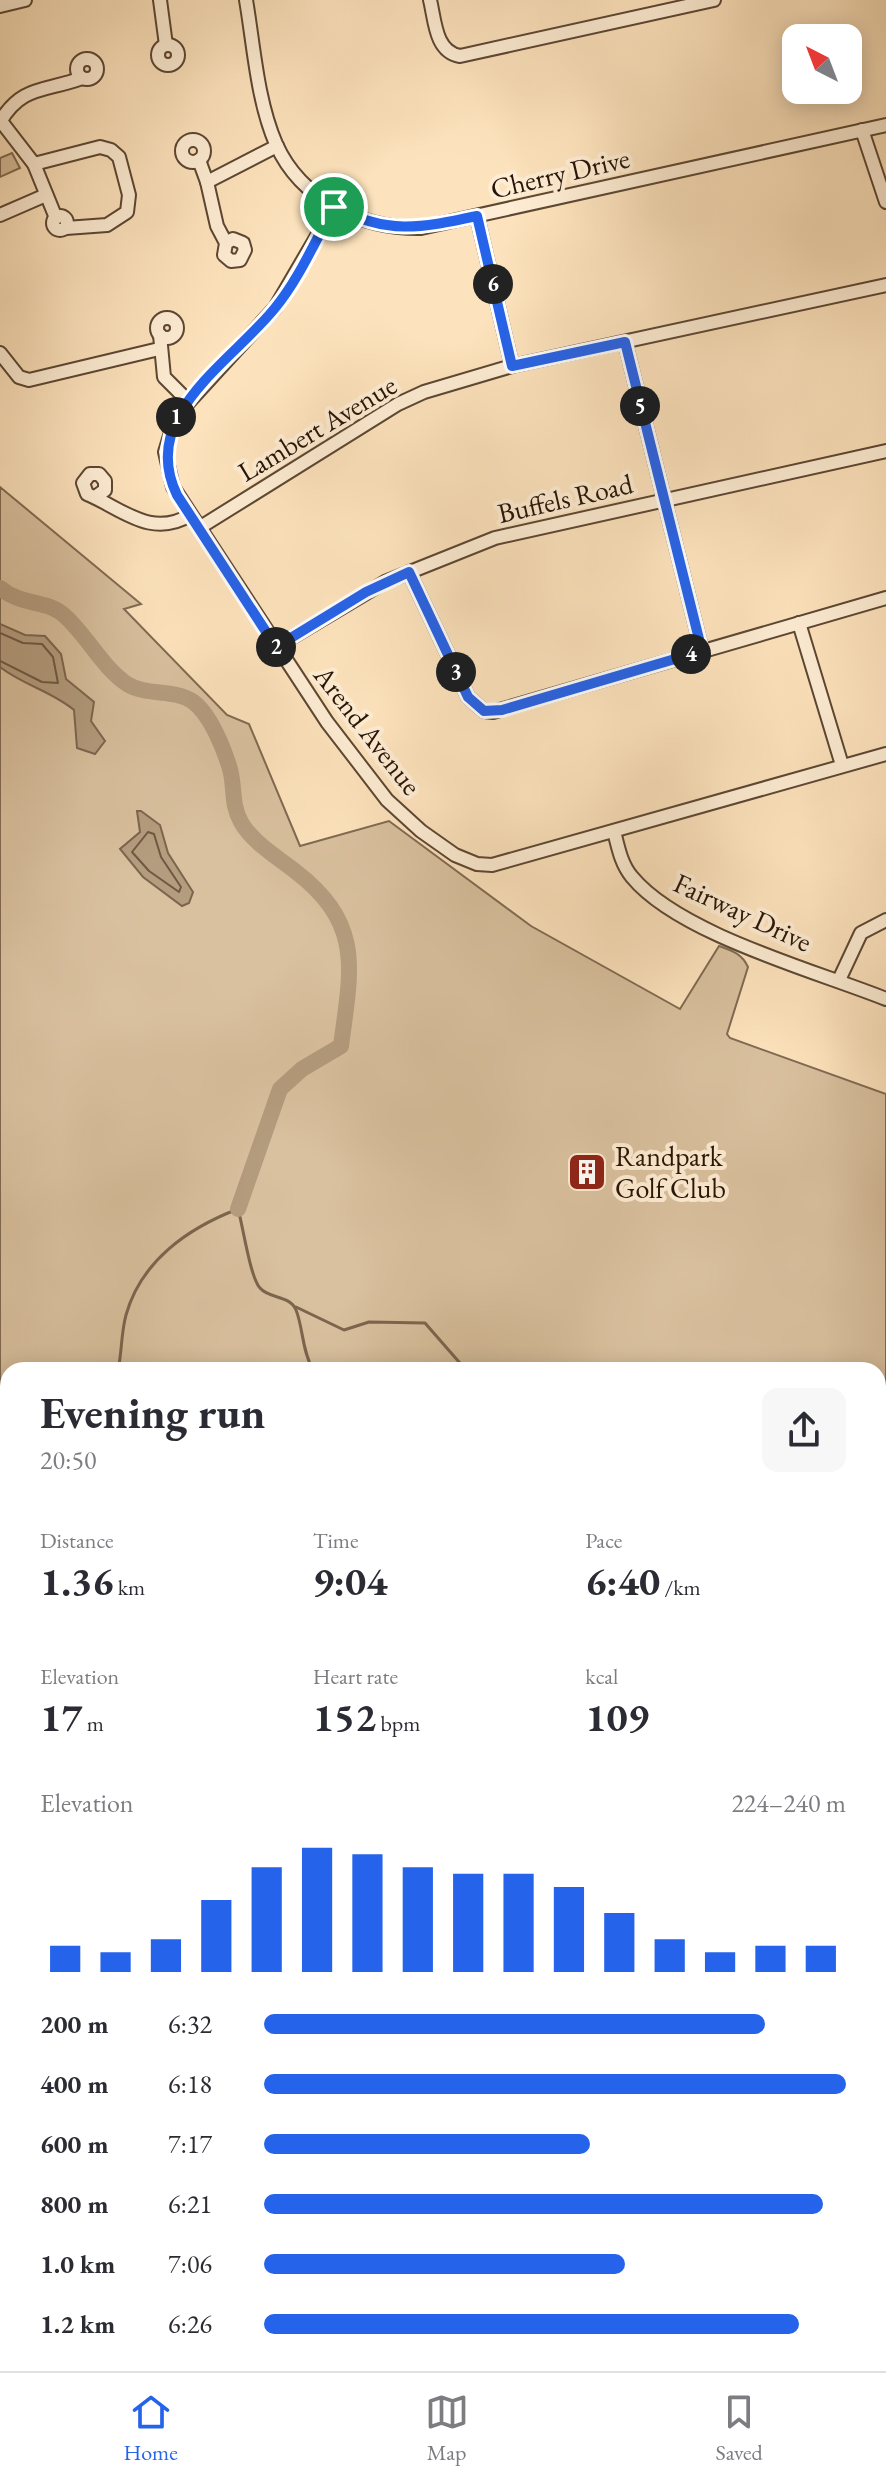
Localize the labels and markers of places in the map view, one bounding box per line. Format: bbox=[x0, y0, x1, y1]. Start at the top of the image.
pin bbox=[300, 173, 368, 241]
pin: 6 bbox=[473, 264, 513, 304]
pin: 5 bbox=[620, 386, 660, 426]
pin: 1 bbox=[156, 397, 196, 437]
pin: 2 bbox=[256, 627, 296, 667]
pin: 4 bbox=[671, 634, 711, 674]
pin: 3 bbox=[436, 652, 476, 692]
place label: Randpark Golf Club bbox=[615, 1138, 726, 1206]
building icon: Randpark Golf Club bbox=[566, 1151, 608, 1193]

